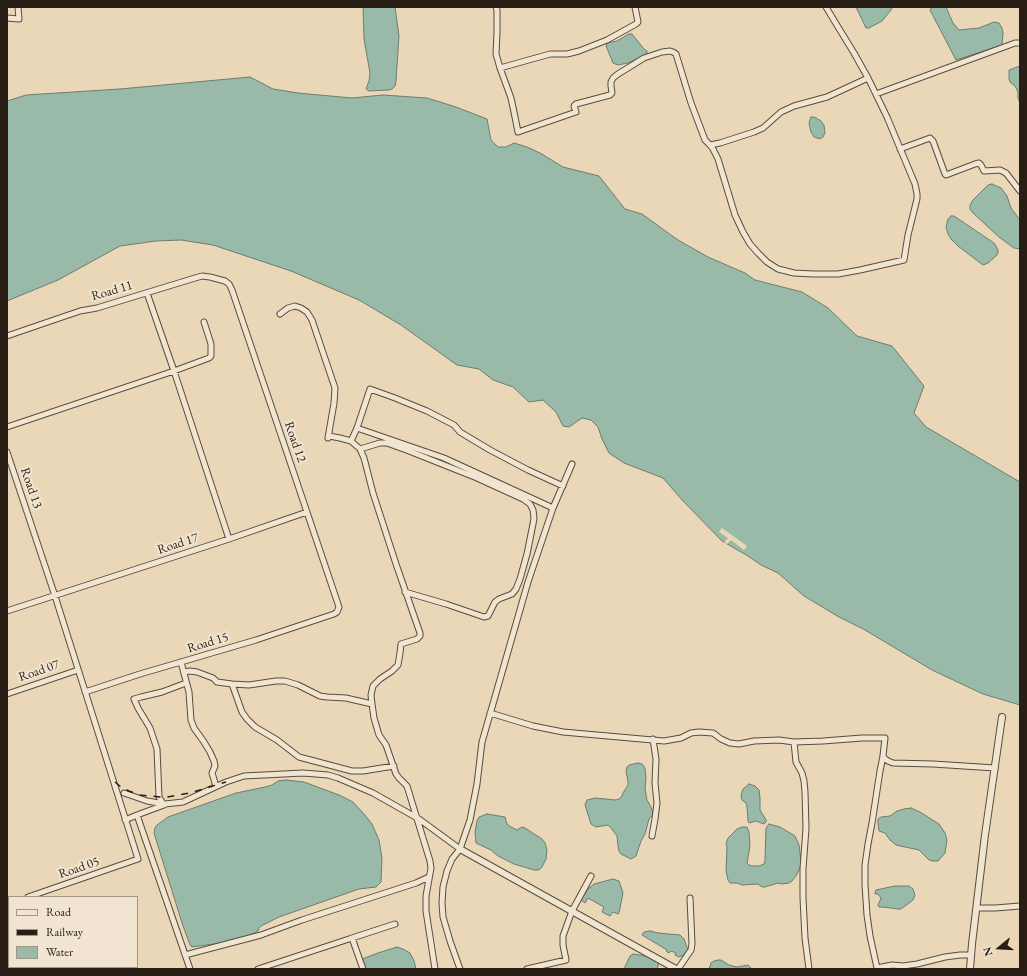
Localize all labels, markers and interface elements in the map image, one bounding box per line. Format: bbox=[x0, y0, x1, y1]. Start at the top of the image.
street label: Road 11 bbox=[90, 278, 134, 304]
street label: Road 12 bbox=[281, 419, 309, 465]
street label: Road 13 bbox=[17, 465, 45, 511]
street label: Road 17 bbox=[155, 530, 201, 558]
street label: Road 15 bbox=[185, 629, 231, 657]
street label: Road 07 bbox=[16, 657, 62, 685]
street label: Road 05 bbox=[56, 854, 102, 882]
legend bbox=[8, 896, 138, 968]
text: Road bbox=[46, 904, 71, 920]
text: Railway bbox=[46, 924, 83, 940]
north arrow bbox=[979, 928, 1019, 968]
text: Water bbox=[46, 944, 73, 960]
text: N bbox=[980, 945, 996, 958]

